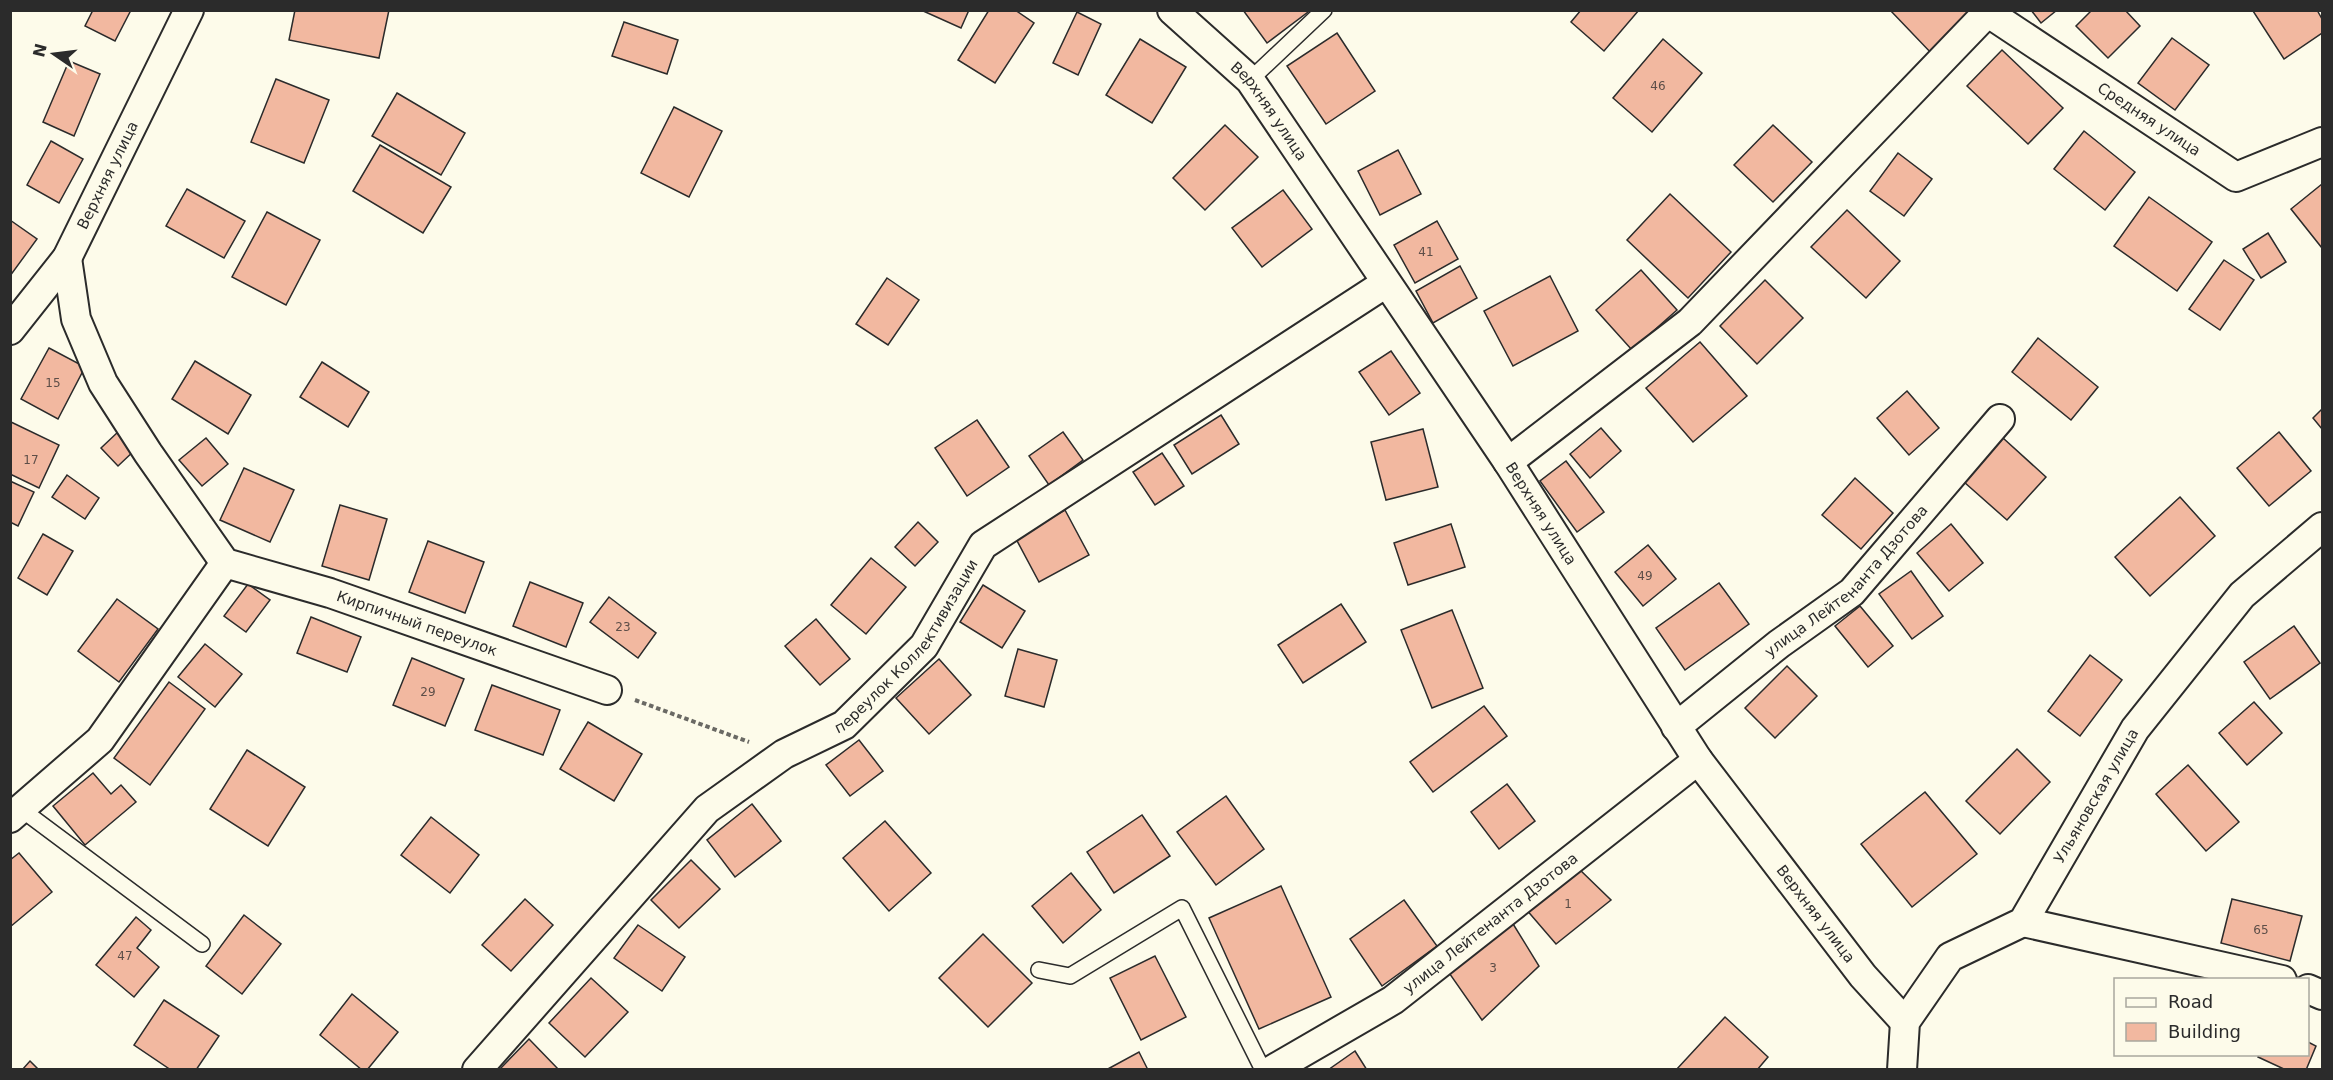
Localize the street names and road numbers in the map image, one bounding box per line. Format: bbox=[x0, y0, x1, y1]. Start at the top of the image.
street label: Верхняя улица bbox=[1227, 58, 1311, 164]
street label: Средняя улица bbox=[2094, 79, 2204, 160]
street label: Верхняя улица bbox=[74, 118, 142, 232]
street label: Верхняя улица bbox=[1502, 459, 1580, 568]
street label: улица Лейтенанта Дзотова bbox=[1761, 501, 1931, 661]
street label: переулок Коллективизации bbox=[832, 556, 982, 737]
street label: Кирпичный переулок bbox=[334, 587, 500, 660]
street label: Ульяновская улица bbox=[2050, 725, 2142, 866]
street label: улица Лейтенанта Дзотова bbox=[1400, 849, 1581, 997]
street label: Верхняя улица bbox=[1773, 862, 1859, 966]

